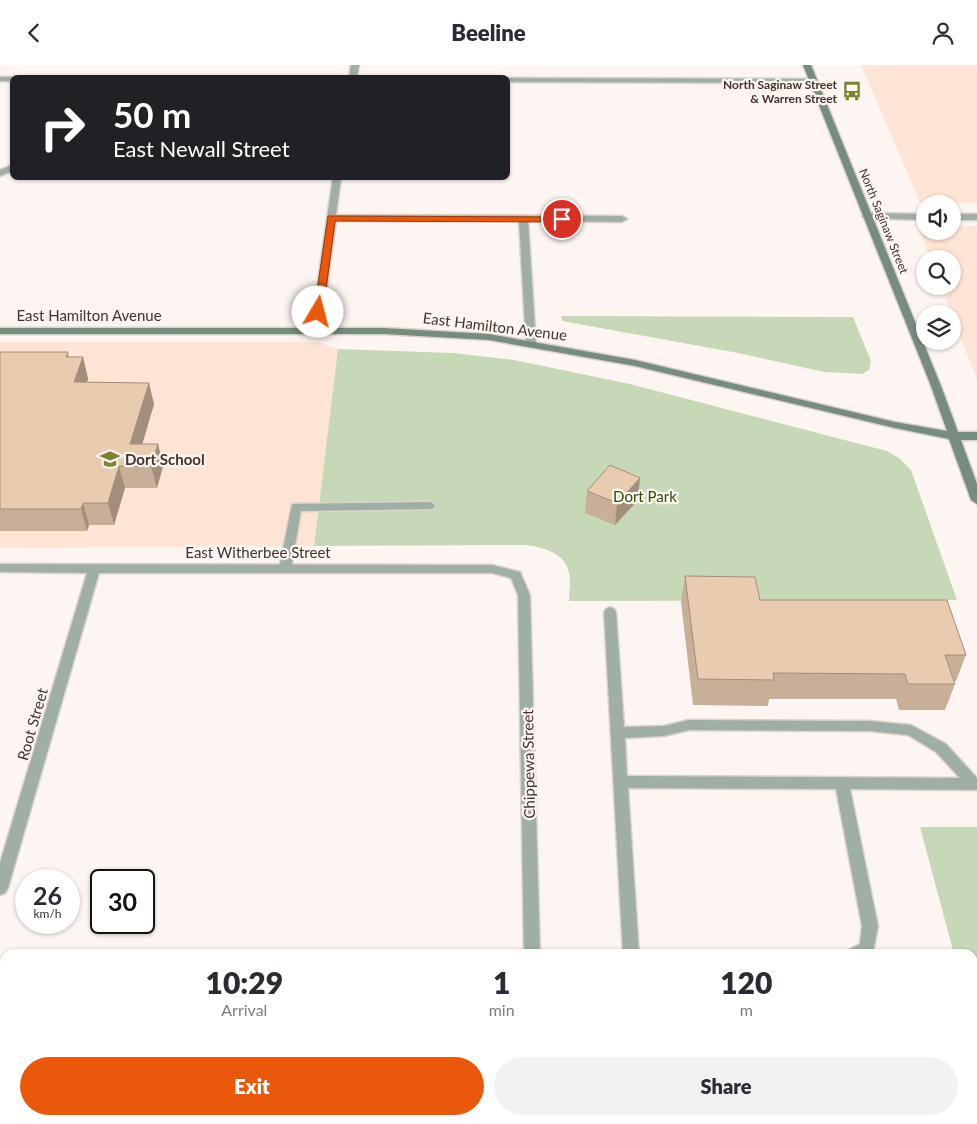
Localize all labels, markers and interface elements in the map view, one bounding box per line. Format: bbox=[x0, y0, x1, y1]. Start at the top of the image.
icon: back bbox=[20, 19, 48, 47]
text: Beeline bbox=[451, 19, 526, 46]
icon: person bbox=[929, 19, 957, 47]
place label: North Saginaw Street & Warren Street bbox=[723, 77, 838, 106]
bus stop icon: North Saginaw Street & Warren Street bbox=[841, 80, 863, 102]
text: 50 m bbox=[113, 93, 191, 135]
icon: right bbox=[30, 95, 95, 160]
text: East Newall Street bbox=[113, 135, 290, 162]
street label: North Saginaw Street bbox=[856, 166, 912, 276]
map controls bbox=[916, 195, 961, 350]
button: sound bbox=[916, 195, 961, 240]
pin bbox=[541, 198, 583, 240]
icon: arrive bbox=[548, 205, 576, 233]
button: search bbox=[916, 250, 961, 295]
position arrow bbox=[291, 285, 343, 337]
button: layers bbox=[916, 305, 961, 350]
street label: East Hamilton Avenue bbox=[16, 306, 162, 324]
street label: East Hamilton Avenue bbox=[422, 308, 568, 344]
school or university icon: Dort School bbox=[99, 448, 121, 470]
place label: Dort School bbox=[125, 450, 205, 468]
park label: Dort Park bbox=[613, 487, 677, 505]
street label: East Witherbee Street bbox=[185, 543, 331, 561]
street label: Root Street bbox=[13, 685, 51, 762]
street label: Chippewa Street bbox=[518, 709, 538, 819]
speed limit sign: 30 bbox=[90, 869, 155, 934]
text: 26 bbox=[33, 880, 62, 910]
text: km/h bbox=[33, 906, 62, 921]
text: 10:29 bbox=[206, 964, 283, 1000]
text: 1 bbox=[493, 964, 510, 1000]
text: 120 bbox=[720, 964, 772, 1000]
text: Arrival bbox=[221, 1000, 267, 1019]
text: min bbox=[489, 1000, 515, 1019]
text: m bbox=[740, 1000, 753, 1019]
button: Exit bbox=[20, 1057, 484, 1115]
button: Share bbox=[494, 1057, 958, 1115]

